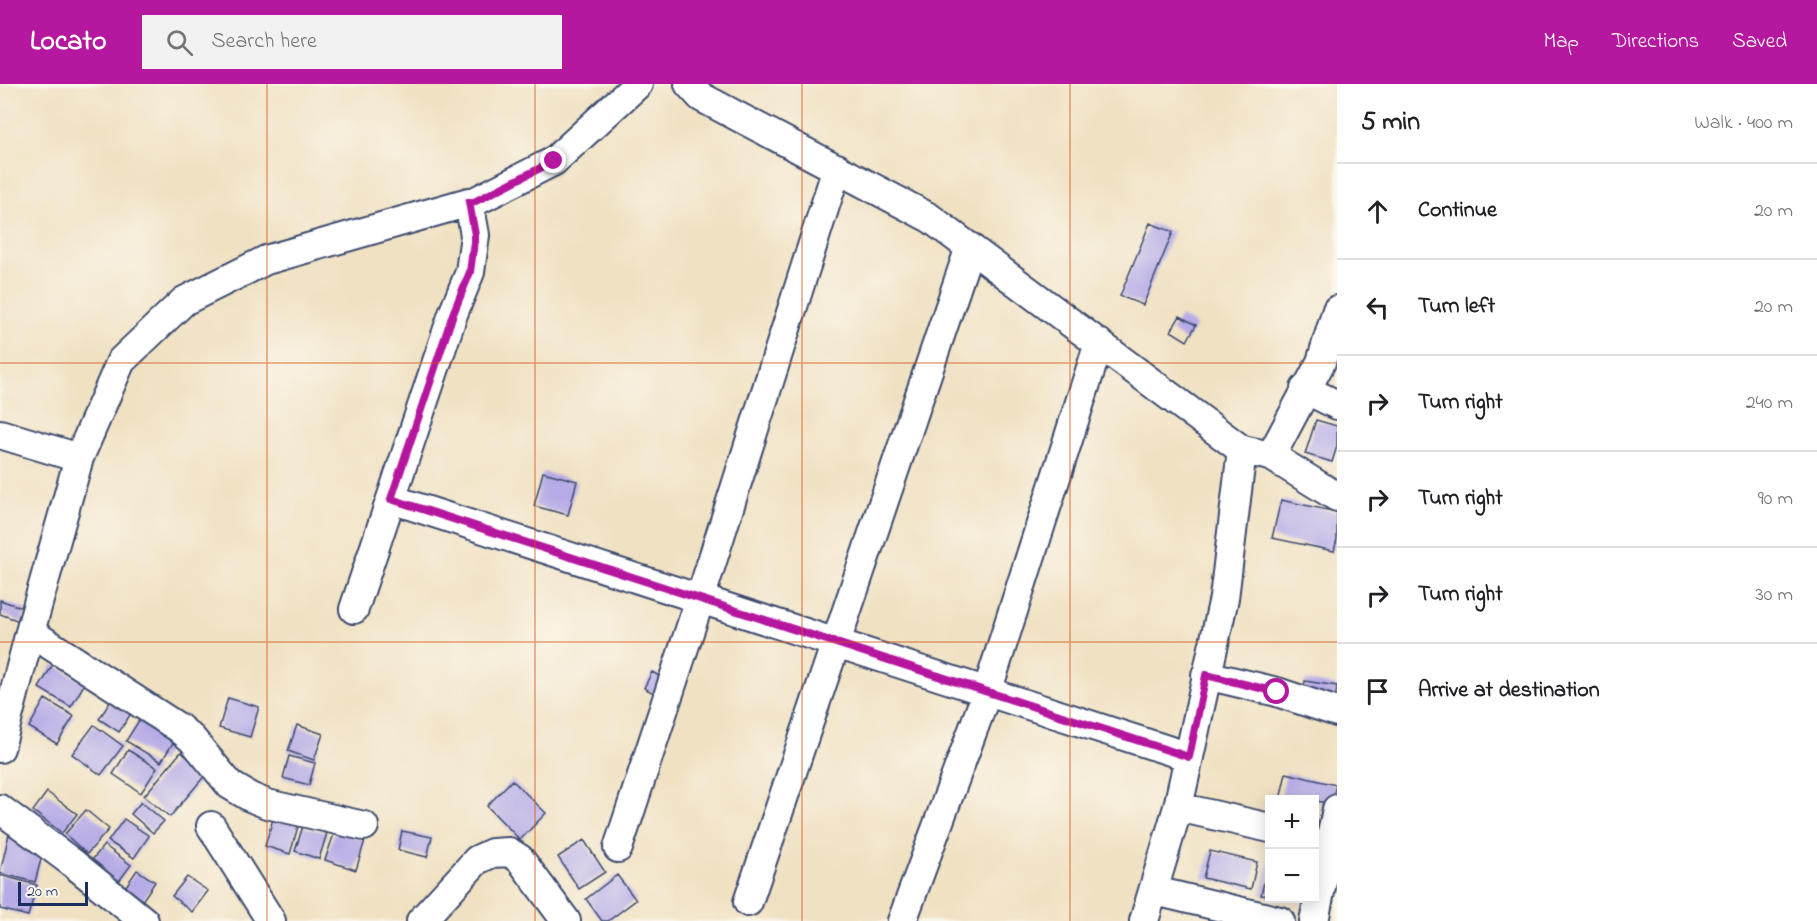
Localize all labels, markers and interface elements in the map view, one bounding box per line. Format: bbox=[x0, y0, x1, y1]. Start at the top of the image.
search box bbox=[142, 15, 562, 69]
text: Locato bbox=[30, 22, 106, 63]
icon: search bbox=[163, 26, 196, 59]
text: Search here bbox=[211, 26, 317, 58]
text: Map bbox=[1543, 27, 1579, 57]
text: Directions bbox=[1612, 27, 1699, 57]
text: Saved bbox=[1732, 27, 1787, 57]
text: 5 min bbox=[1361, 104, 1420, 142]
text: Walk · 400 m bbox=[1694, 109, 1793, 138]
route end bbox=[540, 147, 566, 173]
icon: ahead bbox=[1361, 195, 1394, 228]
text: Continue bbox=[1418, 195, 1497, 227]
text: 20 m bbox=[1754, 197, 1793, 226]
icon: left bbox=[1361, 291, 1394, 324]
text: Turn left bbox=[1418, 291, 1495, 323]
text: 20 m bbox=[1754, 293, 1793, 322]
icon: right bbox=[1361, 387, 1394, 420]
text: Turn right bbox=[1418, 387, 1503, 419]
text: 240 m bbox=[1746, 389, 1793, 418]
icon: right bbox=[1361, 483, 1394, 516]
text: Turn right bbox=[1418, 483, 1503, 515]
text: 90 m bbox=[1758, 485, 1793, 514]
icon: right bbox=[1361, 579, 1394, 612]
text: Turn right bbox=[1418, 579, 1503, 611]
text: 30 m bbox=[1756, 581, 1793, 610]
icon: arrive bbox=[1361, 675, 1394, 708]
text: Arrive at destination bbox=[1418, 675, 1600, 707]
route start bbox=[1263, 678, 1289, 704]
map controls bbox=[1265, 795, 1319, 903]
button: + bbox=[1265, 795, 1319, 849]
button: − bbox=[1265, 849, 1319, 903]
scale bar bbox=[18, 879, 88, 906]
text: 20 m bbox=[27, 880, 58, 904]

